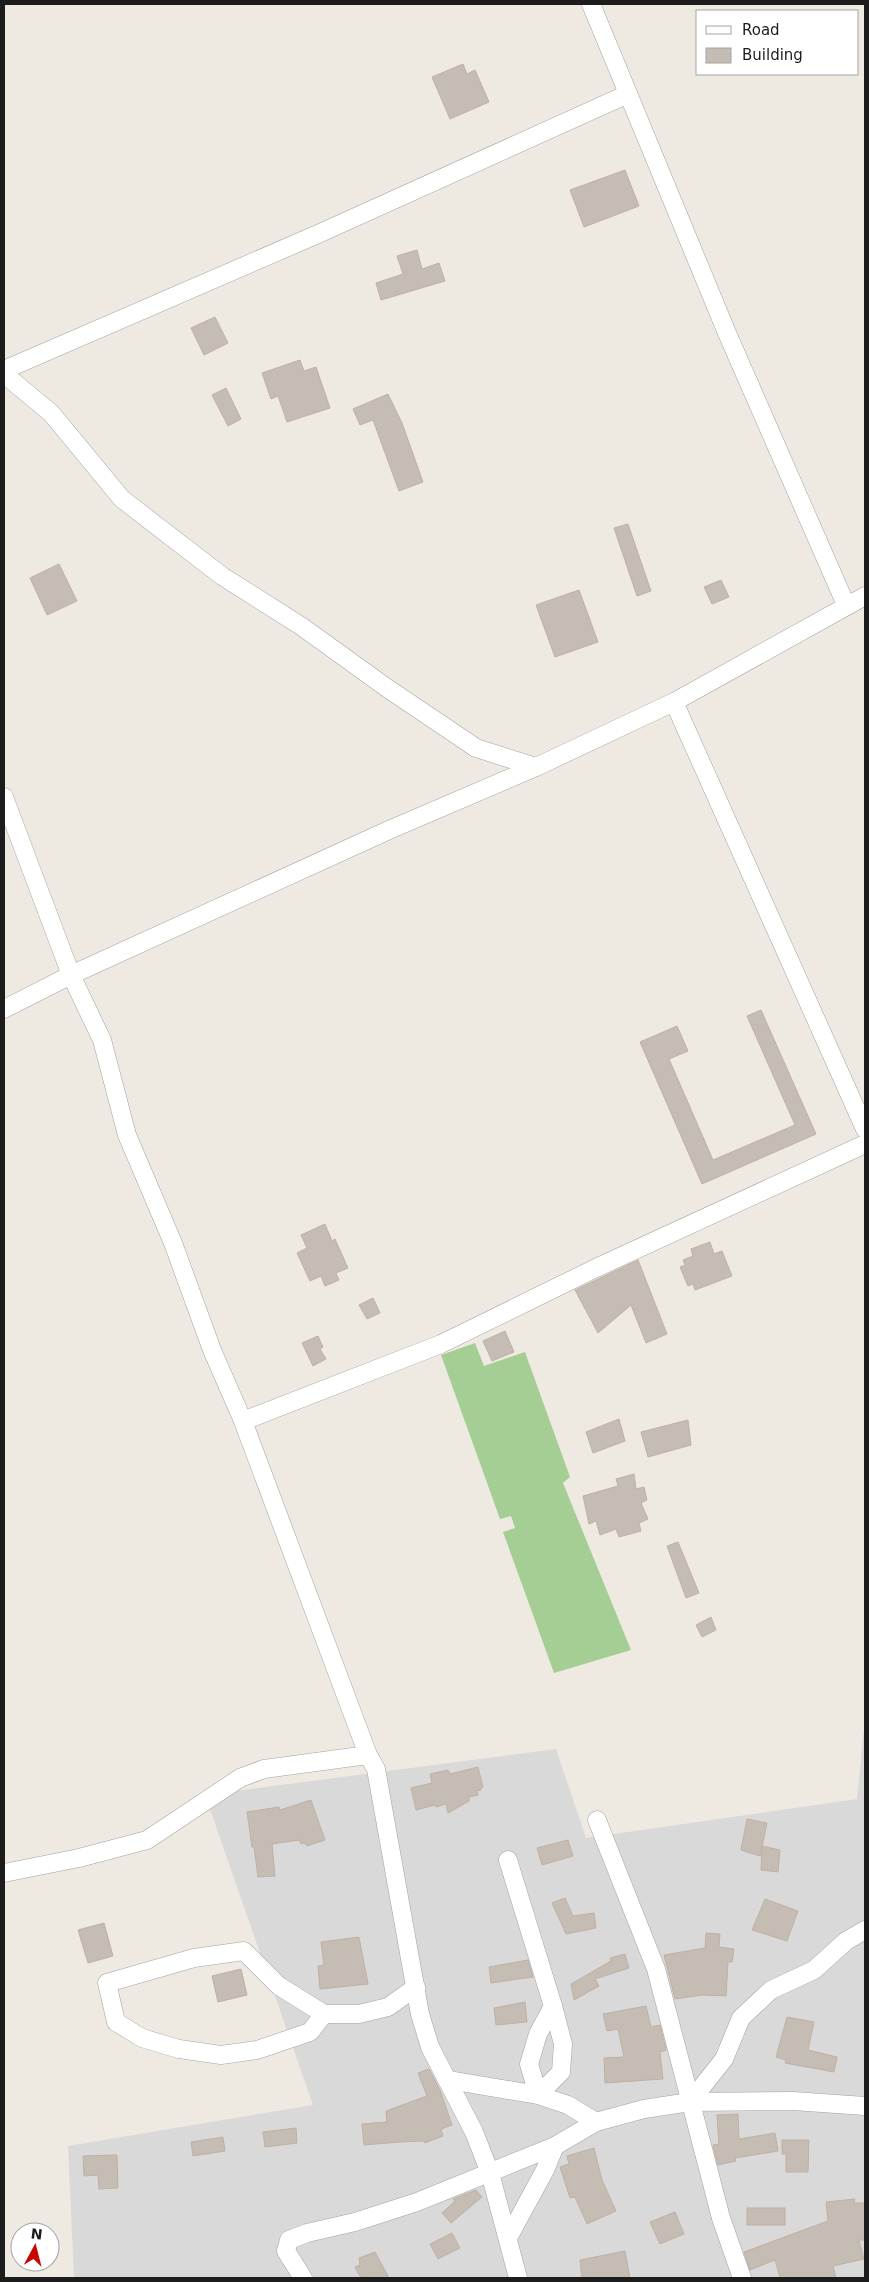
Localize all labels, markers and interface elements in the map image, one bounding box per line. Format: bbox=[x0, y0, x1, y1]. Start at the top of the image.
legend bbox=[696, 10, 859, 75]
text: Road bbox=[742, 21, 780, 39]
text: Building bbox=[742, 46, 803, 64]
north arrow bbox=[10, 2222, 60, 2272]
text: N bbox=[30, 2225, 43, 2243]

